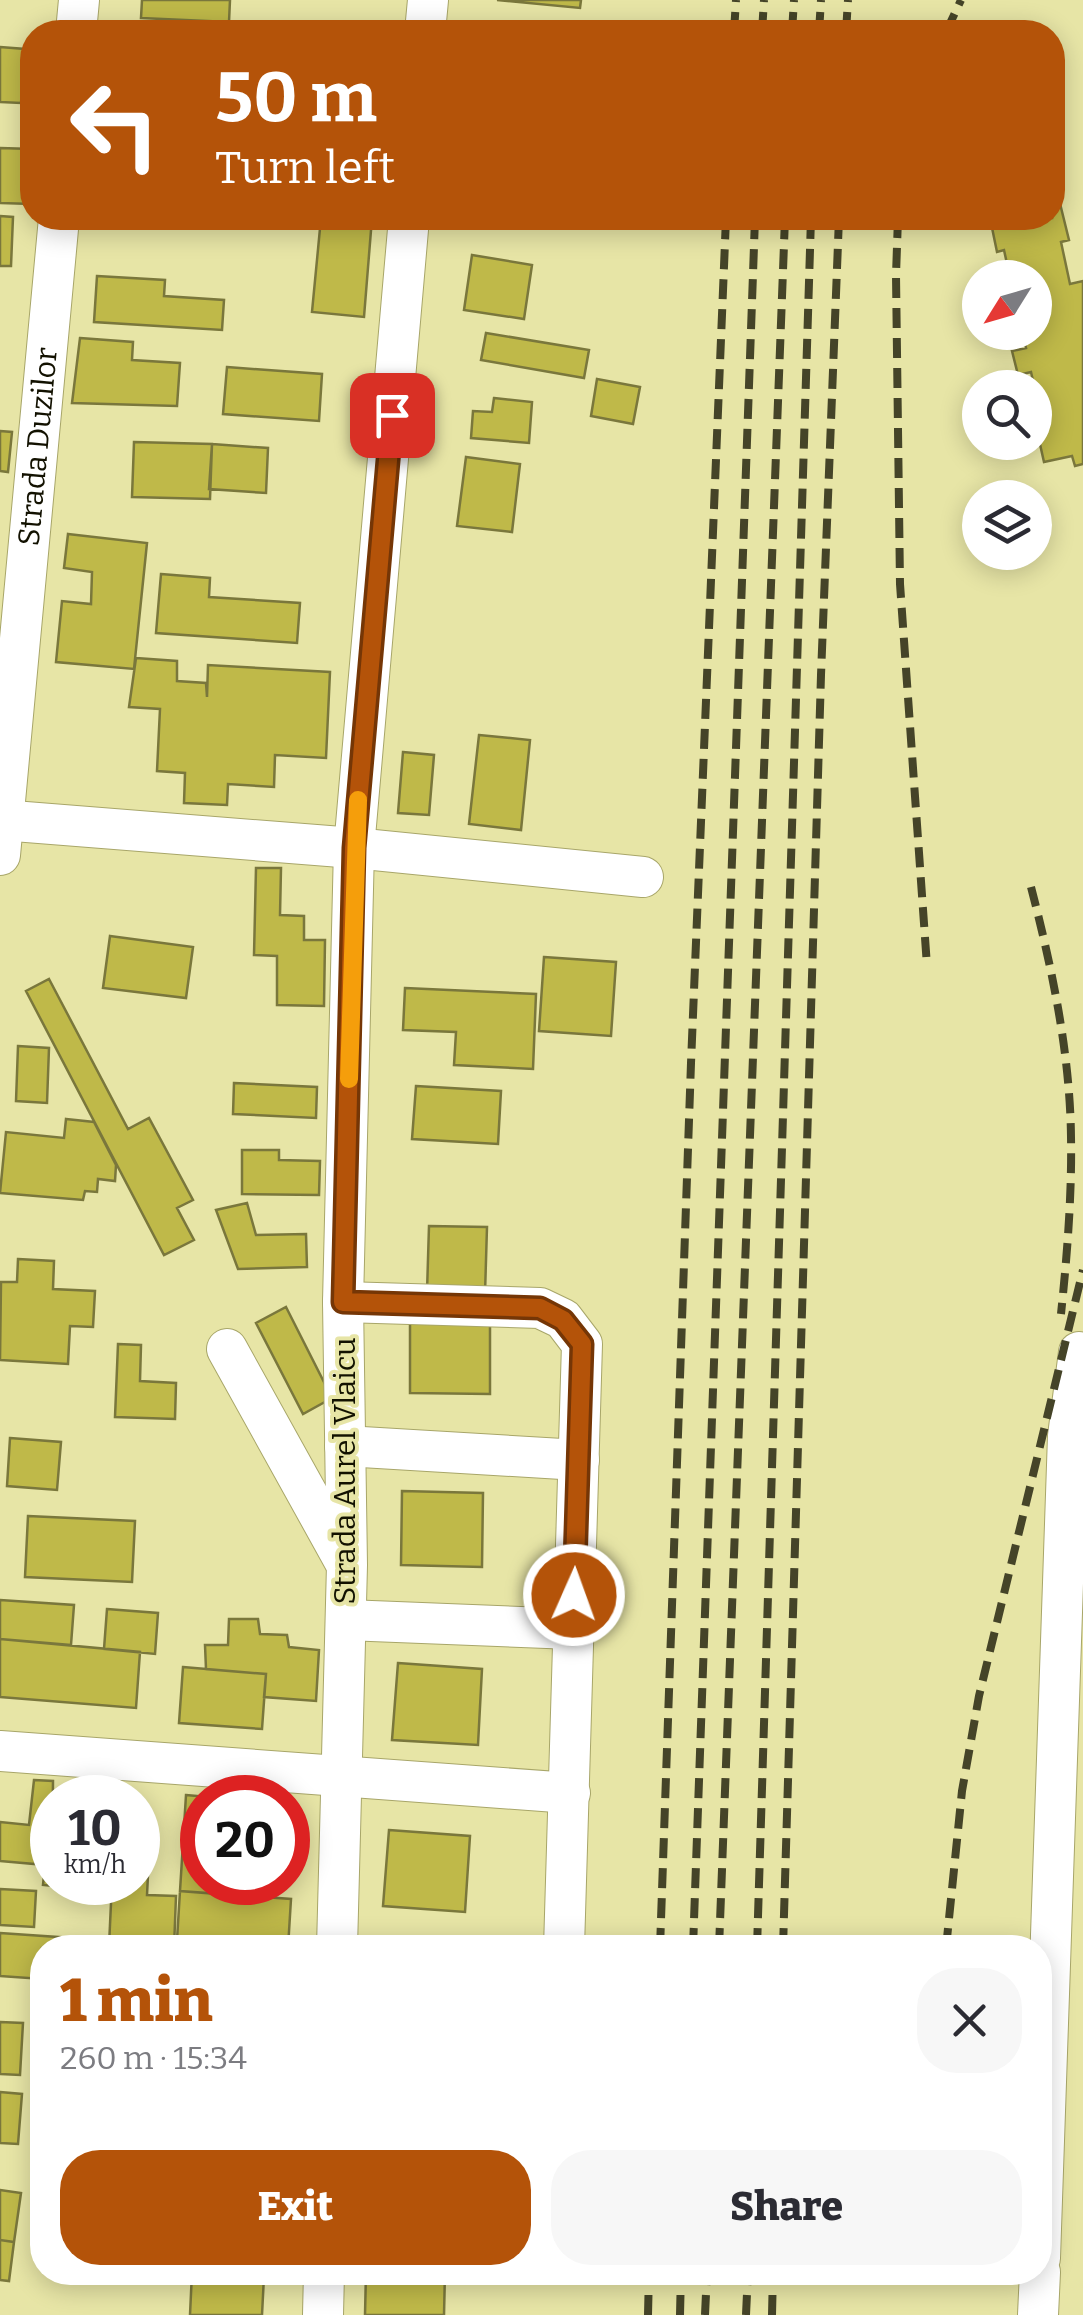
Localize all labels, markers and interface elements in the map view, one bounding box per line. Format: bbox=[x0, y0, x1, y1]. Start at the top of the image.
text: 50 m bbox=[215, 56, 377, 140]
icon: left bbox=[50, 60, 180, 190]
text: Turn left bbox=[215, 141, 395, 195]
north arrow bbox=[962, 260, 1052, 350]
map controls bbox=[962, 260, 1052, 570]
street label: Strada Duzilor bbox=[11, 346, 65, 548]
button: search bbox=[962, 370, 1052, 460]
pin bbox=[350, 373, 435, 458]
icon: arrive bbox=[365, 388, 420, 443]
button: layers bbox=[962, 480, 1052, 570]
street label: Strada Aurel Vlaicu bbox=[327, 1337, 363, 1605]
position arrow bbox=[522, 1543, 626, 1647]
speed limit sign: 20 bbox=[180, 1775, 310, 1905]
text: 10 bbox=[68, 1798, 122, 1858]
text: km/h bbox=[64, 1850, 126, 1880]
text: 1 min bbox=[60, 1965, 213, 2037]
button: close bbox=[917, 1968, 1022, 2073]
text: 260 m · 15:34 bbox=[60, 2039, 247, 2077]
button: Exit bbox=[60, 2150, 531, 2265]
button: Share bbox=[551, 2150, 1022, 2265]

